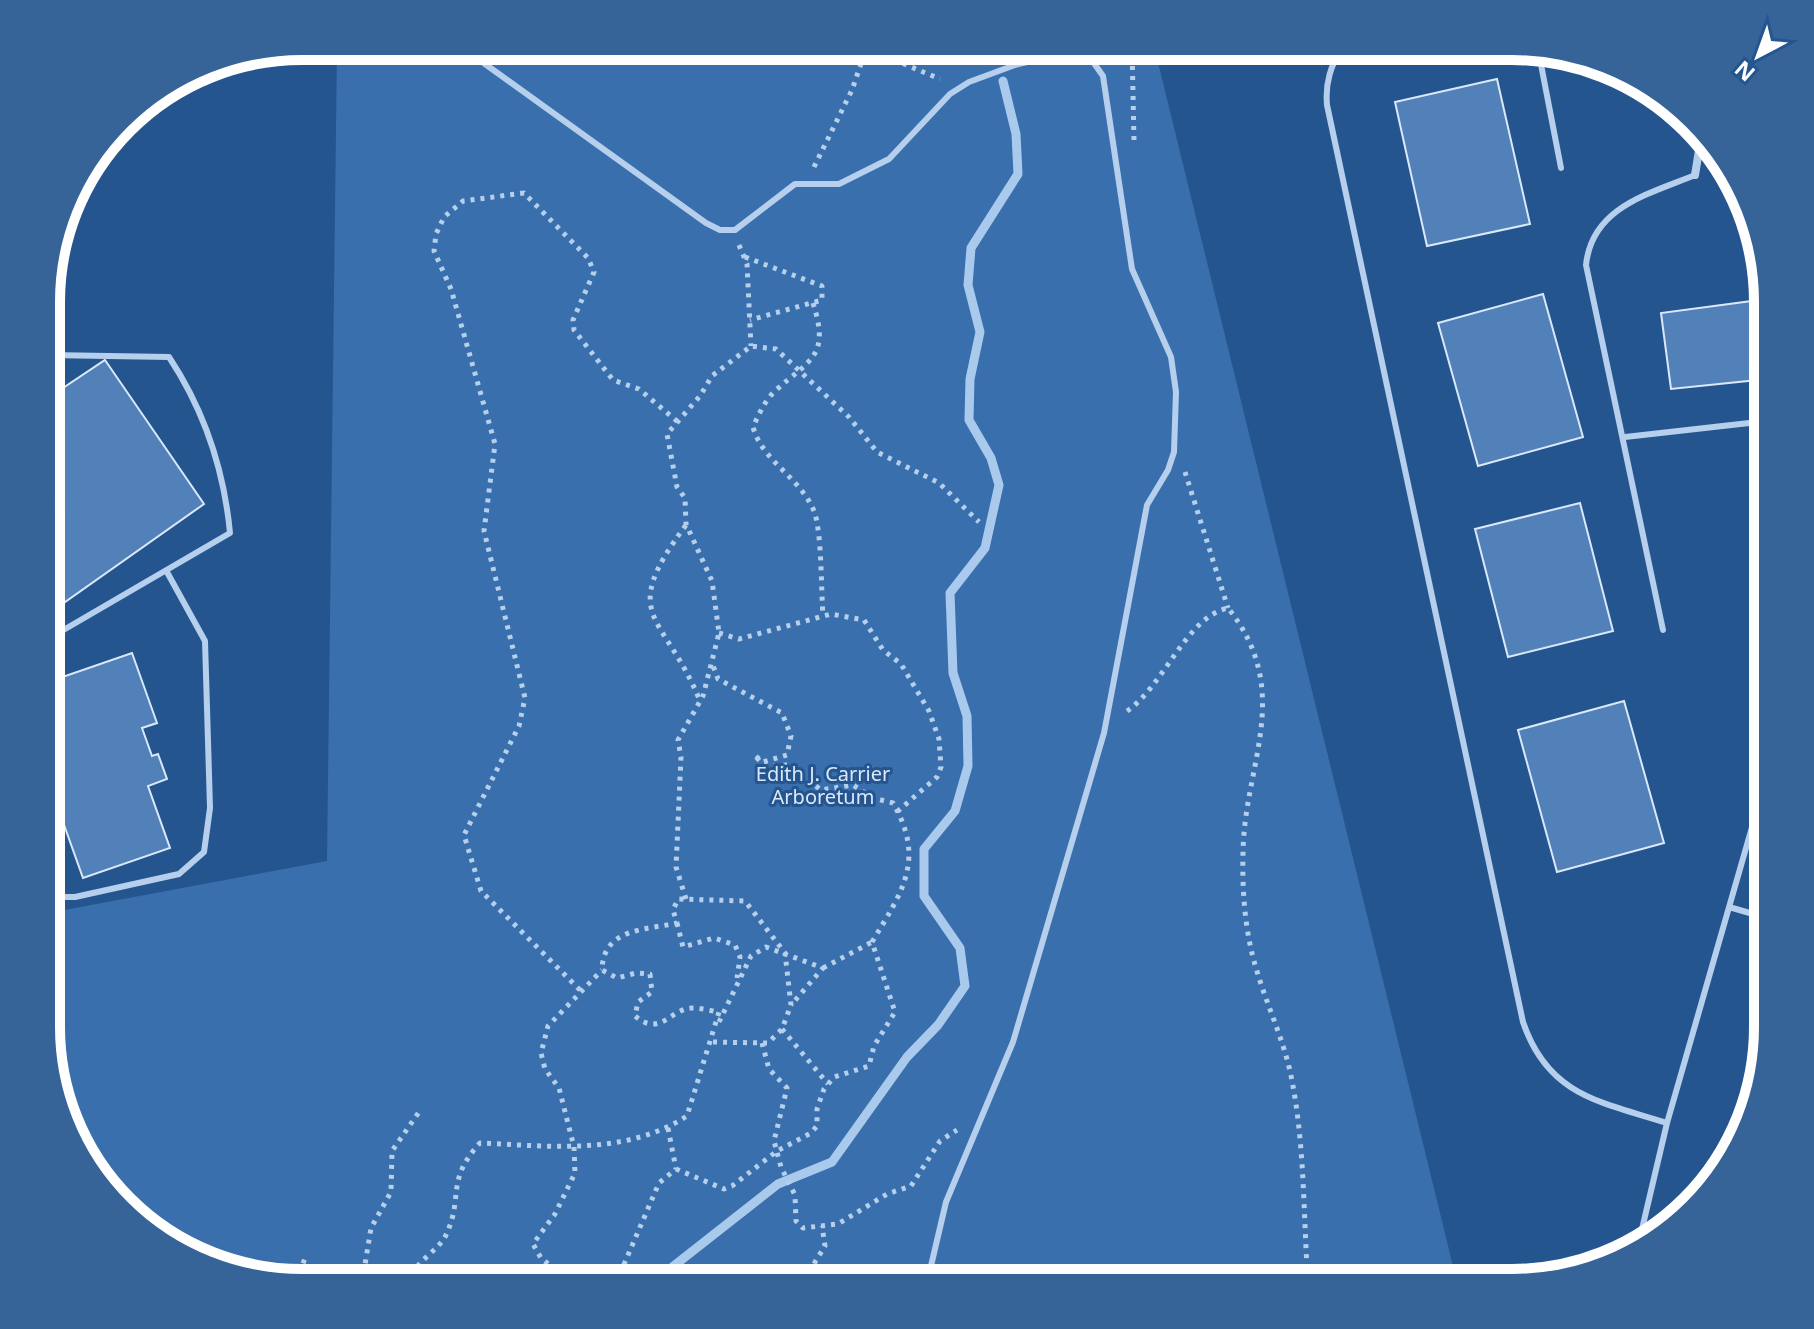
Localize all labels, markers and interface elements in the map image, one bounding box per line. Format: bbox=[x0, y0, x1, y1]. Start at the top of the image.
north arrow bbox=[1718, 16, 1798, 96]
text: N bbox=[1728, 55, 1761, 89]
park label: Edith J. Carrier Arboretum bbox=[756, 760, 890, 810]

